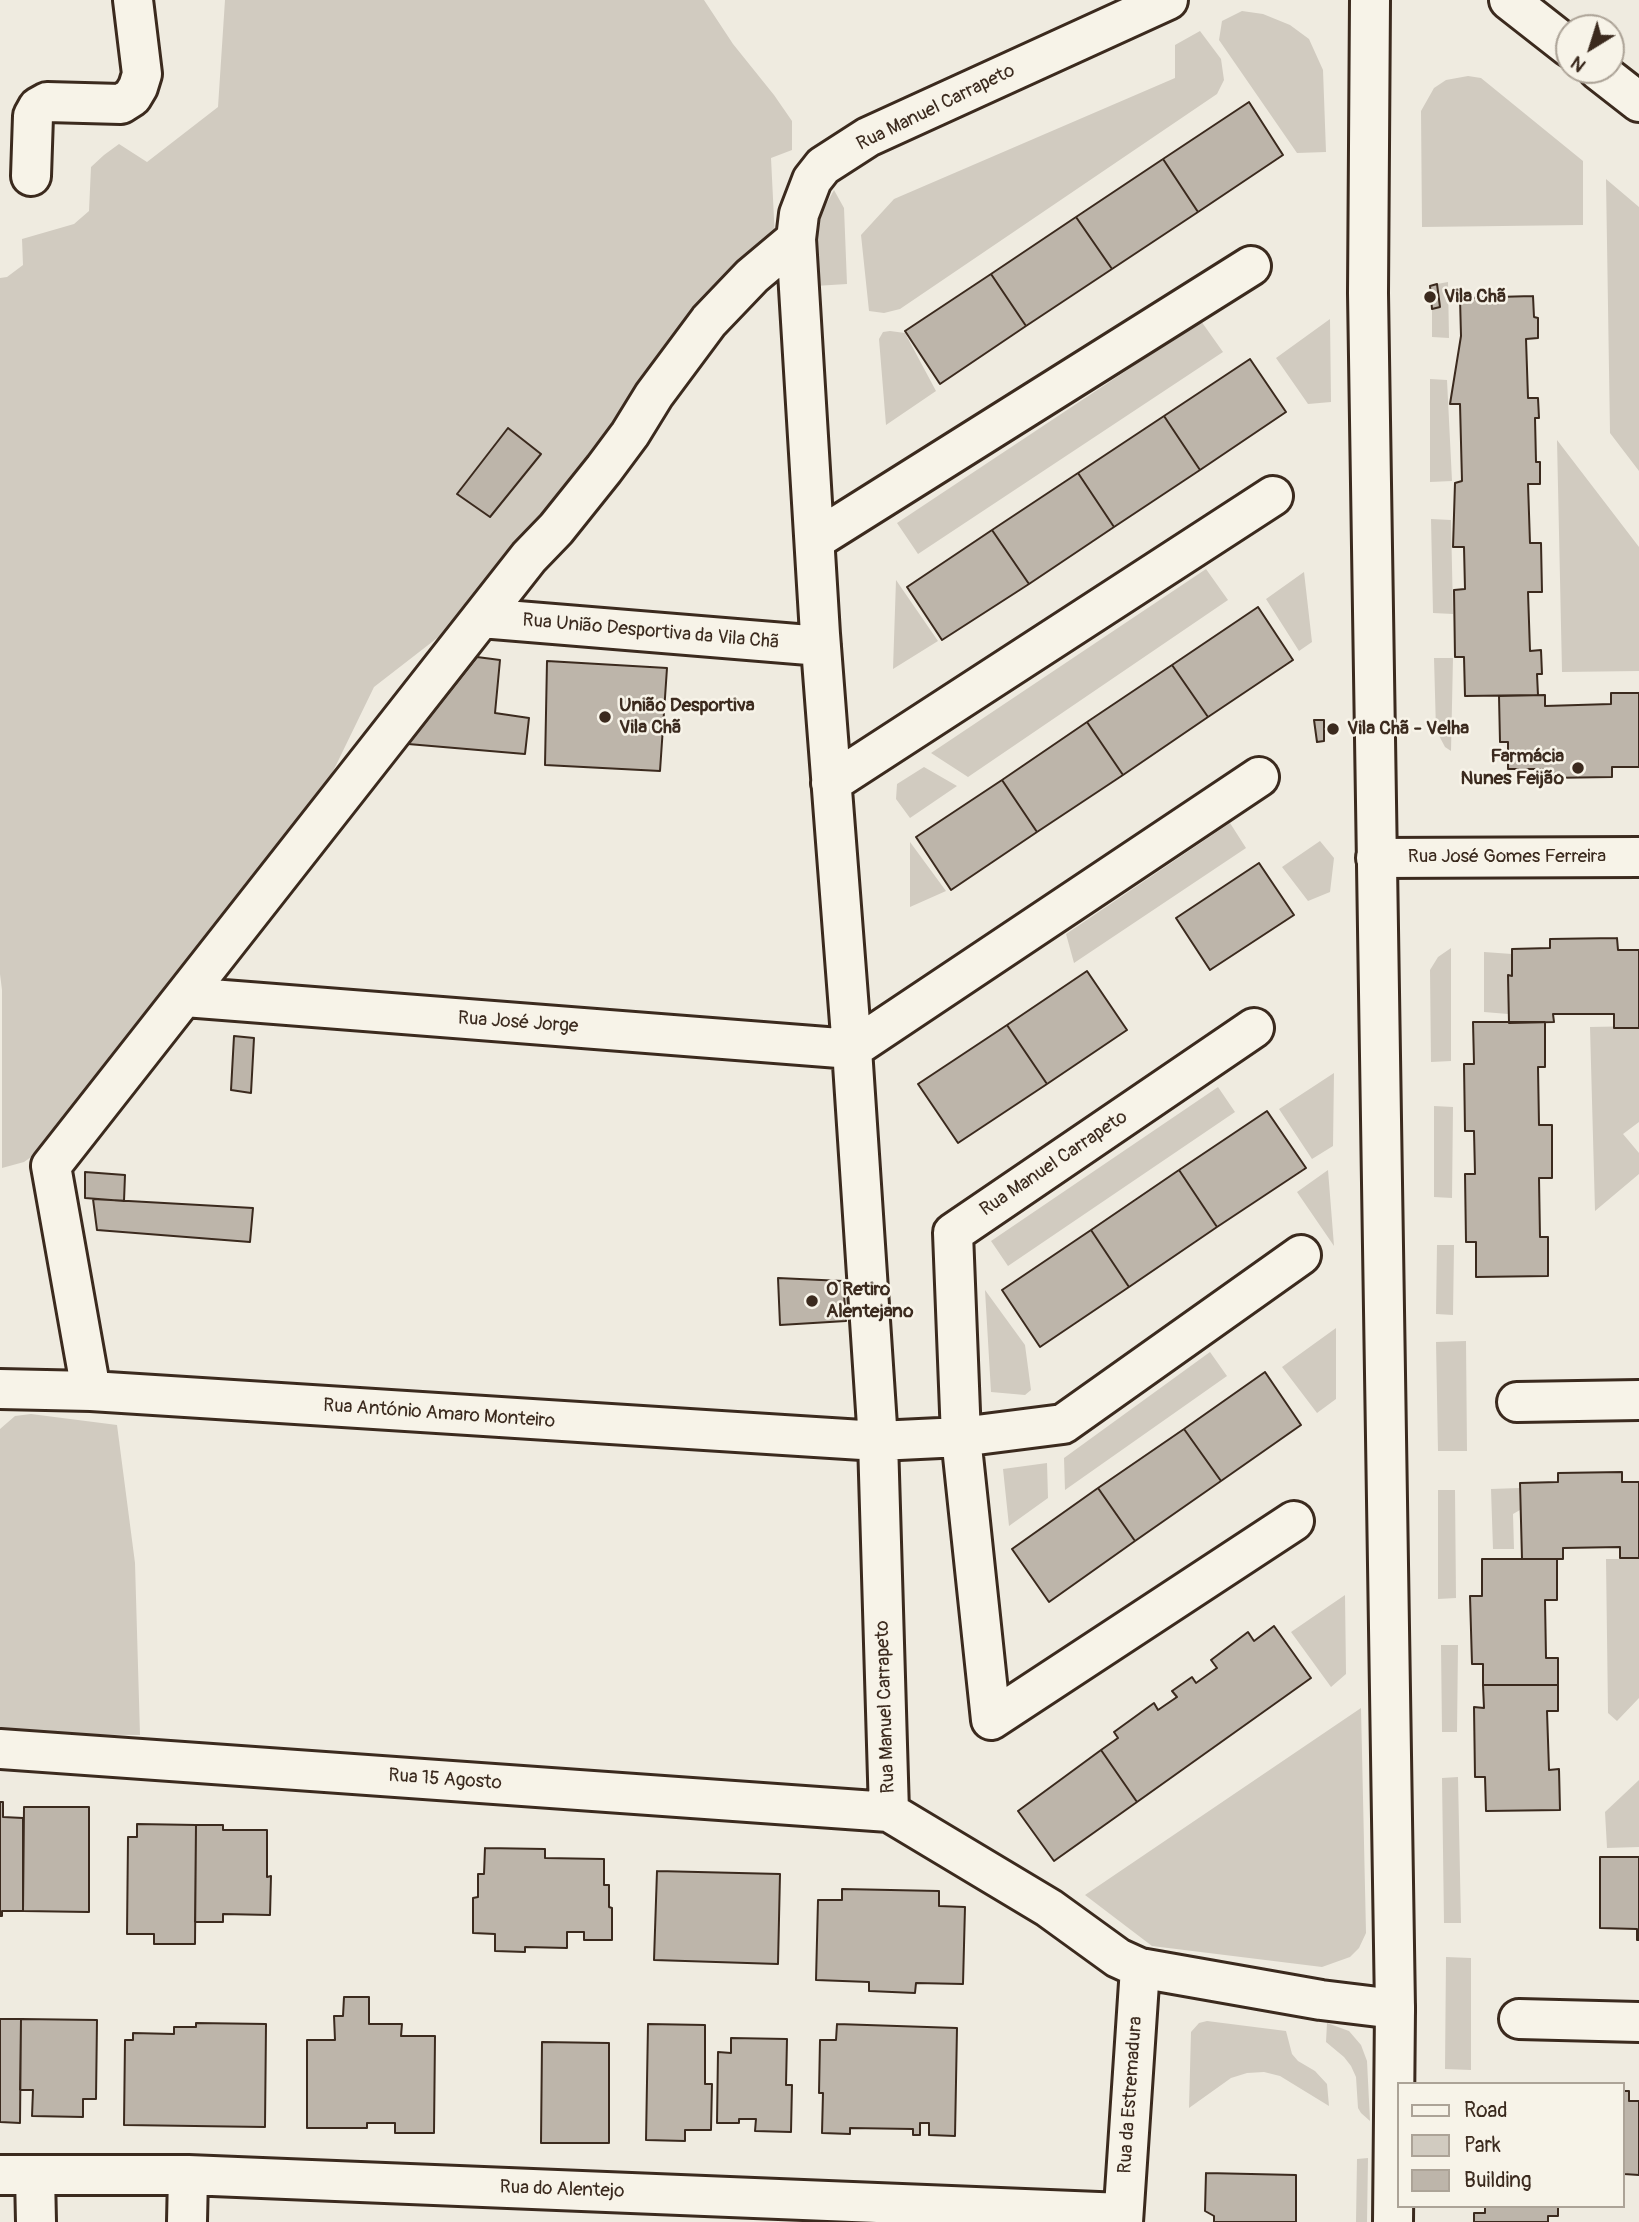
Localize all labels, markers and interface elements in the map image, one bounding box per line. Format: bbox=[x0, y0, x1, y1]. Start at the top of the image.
north arrow bbox=[1555, 14, 1625, 84]
text: N bbox=[1566, 51, 1591, 77]
street label: Rua Manuel Carrapeto bbox=[853, 60, 1019, 156]
place label: Vila Chã bbox=[1444, 286, 1507, 308]
marker: Vila Chã bbox=[1422, 289, 1438, 305]
street label: Rua União Desportiva da Vila Chã bbox=[521, 609, 781, 655]
place label: União Desportiva Vila Chã bbox=[619, 695, 755, 739]
marker: União Desportiva Vila Chã bbox=[597, 709, 613, 725]
place label: Vila Chã - Velha bbox=[1347, 718, 1469, 740]
marker: Vila Chã - Velha bbox=[1325, 721, 1341, 737]
place label: Farmácia Nunes Feijão bbox=[1460, 746, 1564, 790]
marker: Farmácia Nunes Feijão bbox=[1570, 760, 1586, 776]
street label: Rua José Gomes Ferreira bbox=[1408, 846, 1606, 868]
street label: Rua José Jorge bbox=[457, 1007, 579, 1039]
street label: Rua Manuel Carrapeto bbox=[976, 1106, 1132, 1222]
place label: O Retiro Alentejano bbox=[826, 1279, 913, 1323]
marker: O Retiro Alentejano bbox=[804, 1293, 820, 1309]
street label: Rua António Amaro Monteiro bbox=[322, 1395, 556, 1433]
street label: Rua Manuel Carrapeto bbox=[872, 1620, 900, 1794]
street label: Rua 15 Agosto bbox=[387, 1765, 503, 1795]
street label: Rua da Estremadura bbox=[1114, 2016, 1148, 2174]
legend bbox=[1398, 2082, 1625, 2208]
text: Road bbox=[1464, 2097, 1508, 2124]
text: Park bbox=[1464, 2132, 1501, 2159]
text: Building bbox=[1464, 2167, 1531, 2194]
street label: Rua do Alentejo bbox=[499, 2176, 625, 2204]

